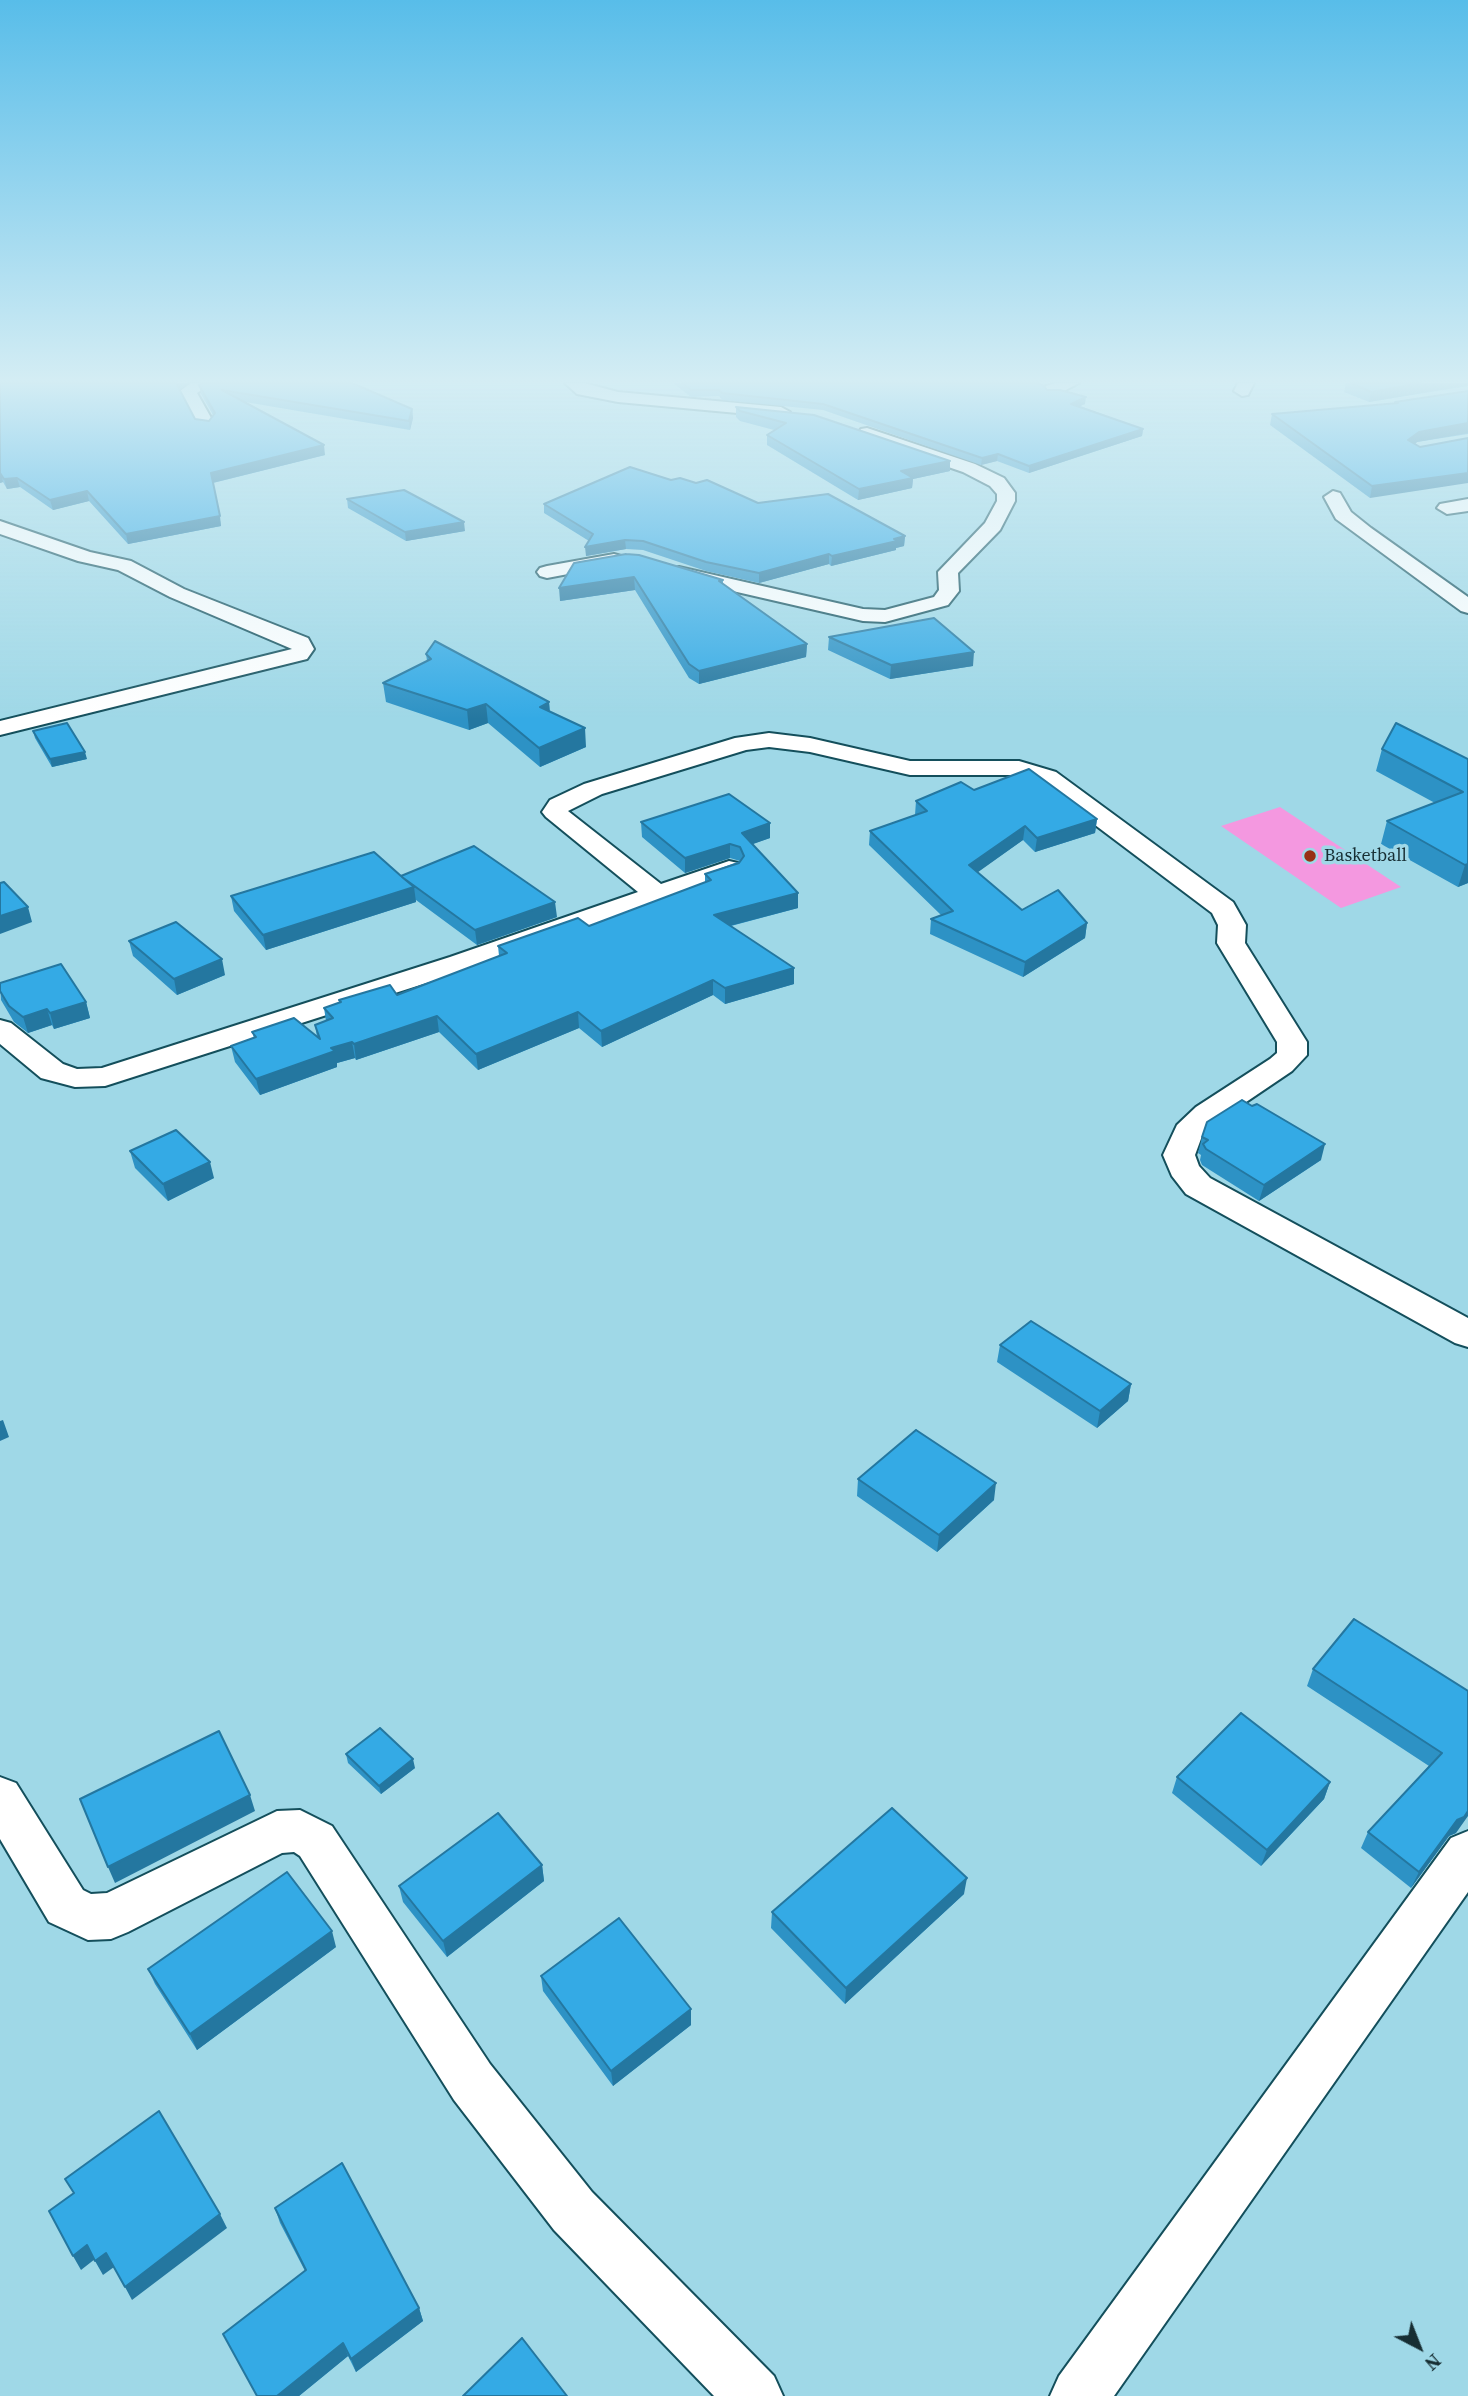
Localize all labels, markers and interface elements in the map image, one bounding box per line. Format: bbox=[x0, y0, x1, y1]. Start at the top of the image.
place label: Basketball bbox=[1324, 845, 1407, 867]
marker: Basketball bbox=[1302, 848, 1318, 864]
north arrow bbox=[1384, 2312, 1454, 2382]
text: N bbox=[1419, 2348, 1447, 2377]

